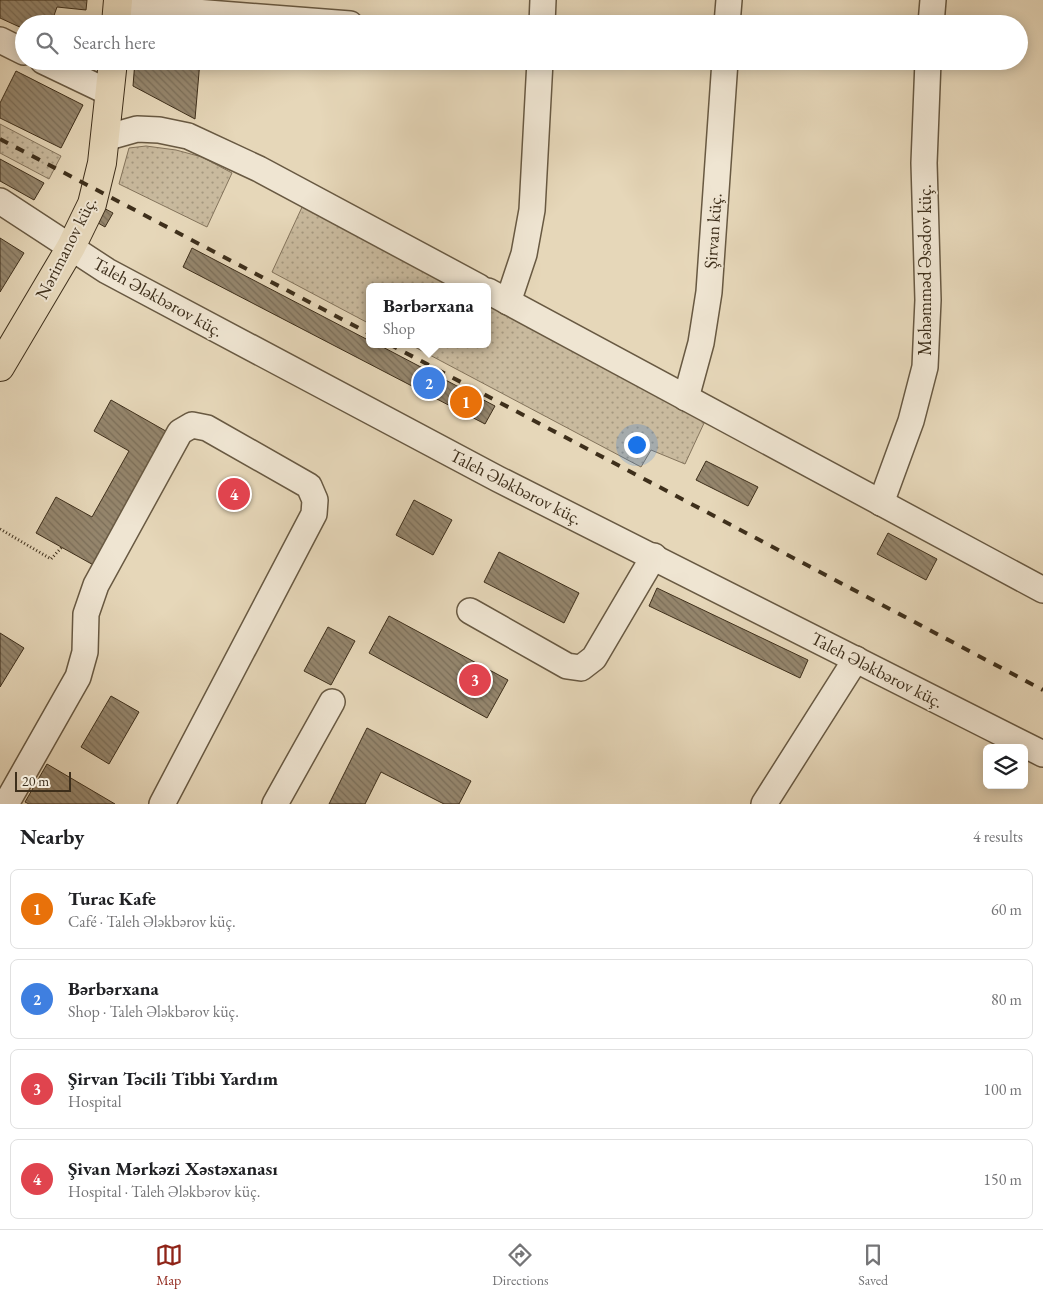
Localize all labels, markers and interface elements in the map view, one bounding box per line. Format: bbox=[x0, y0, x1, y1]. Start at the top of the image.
search box bbox=[15, 15, 1028, 70]
icon: search bbox=[33, 29, 61, 57]
text: Search here bbox=[73, 30, 155, 55]
street label: Məhəmməd Əsədov küç. bbox=[913, 184, 936, 356]
street label: Şirvan küç. bbox=[698, 192, 727, 270]
street label: Nərimanov küç. bbox=[30, 193, 101, 303]
street label: Taleh Ələkbərov küç. bbox=[89, 251, 227, 342]
popup bbox=[366, 283, 491, 348]
text: Bərbərxana bbox=[383, 293, 474, 318]
text: Shop bbox=[383, 318, 415, 339]
pin: 2 bbox=[413, 364, 445, 402]
pin: 1 bbox=[450, 383, 482, 421]
your location bbox=[624, 432, 650, 458]
street label: Taleh Ələkbərov küç. bbox=[446, 443, 586, 530]
pin: 4 bbox=[218, 475, 250, 513]
street label: Taleh Ələkbərov küç. bbox=[807, 626, 947, 713]
pin: 3 bbox=[459, 661, 491, 699]
map controls bbox=[983, 744, 1028, 789]
button: layers bbox=[983, 744, 1028, 789]
scale bar bbox=[15, 769, 71, 792]
text: 20 m bbox=[22, 772, 49, 790]
text: Nearby bbox=[20, 823, 84, 850]
text: 4 results bbox=[973, 826, 1023, 847]
text: Turac Kafe bbox=[68, 886, 156, 911]
text: 1 bbox=[33, 899, 41, 920]
text: 60 m bbox=[991, 899, 1022, 920]
text: Café · Taleh Ələkbərov küç. bbox=[68, 911, 236, 932]
text: Bərbərxana bbox=[68, 976, 159, 1001]
text: 2 bbox=[33, 989, 41, 1010]
text: 80 m bbox=[991, 989, 1022, 1010]
text: Shop · Taleh Ələkbərov küç. bbox=[68, 1001, 239, 1022]
text: Şirvan Təcili Tibbi Yardım bbox=[68, 1066, 278, 1091]
text: 3 bbox=[33, 1079, 41, 1100]
text: 100 m bbox=[983, 1079, 1022, 1100]
text: Hospital bbox=[68, 1091, 122, 1112]
text: Şivan Mərkəzi Xəstəxanası bbox=[68, 1156, 278, 1181]
text: 4 bbox=[33, 1169, 41, 1190]
text: 150 m bbox=[983, 1169, 1022, 1190]
text: Hospital · Taleh Ələkbərov küç. bbox=[68, 1181, 260, 1202]
tab: Map bbox=[155, 1241, 183, 1289]
tab: Directions bbox=[492, 1241, 549, 1289]
tab: Saved bbox=[858, 1241, 888, 1289]

